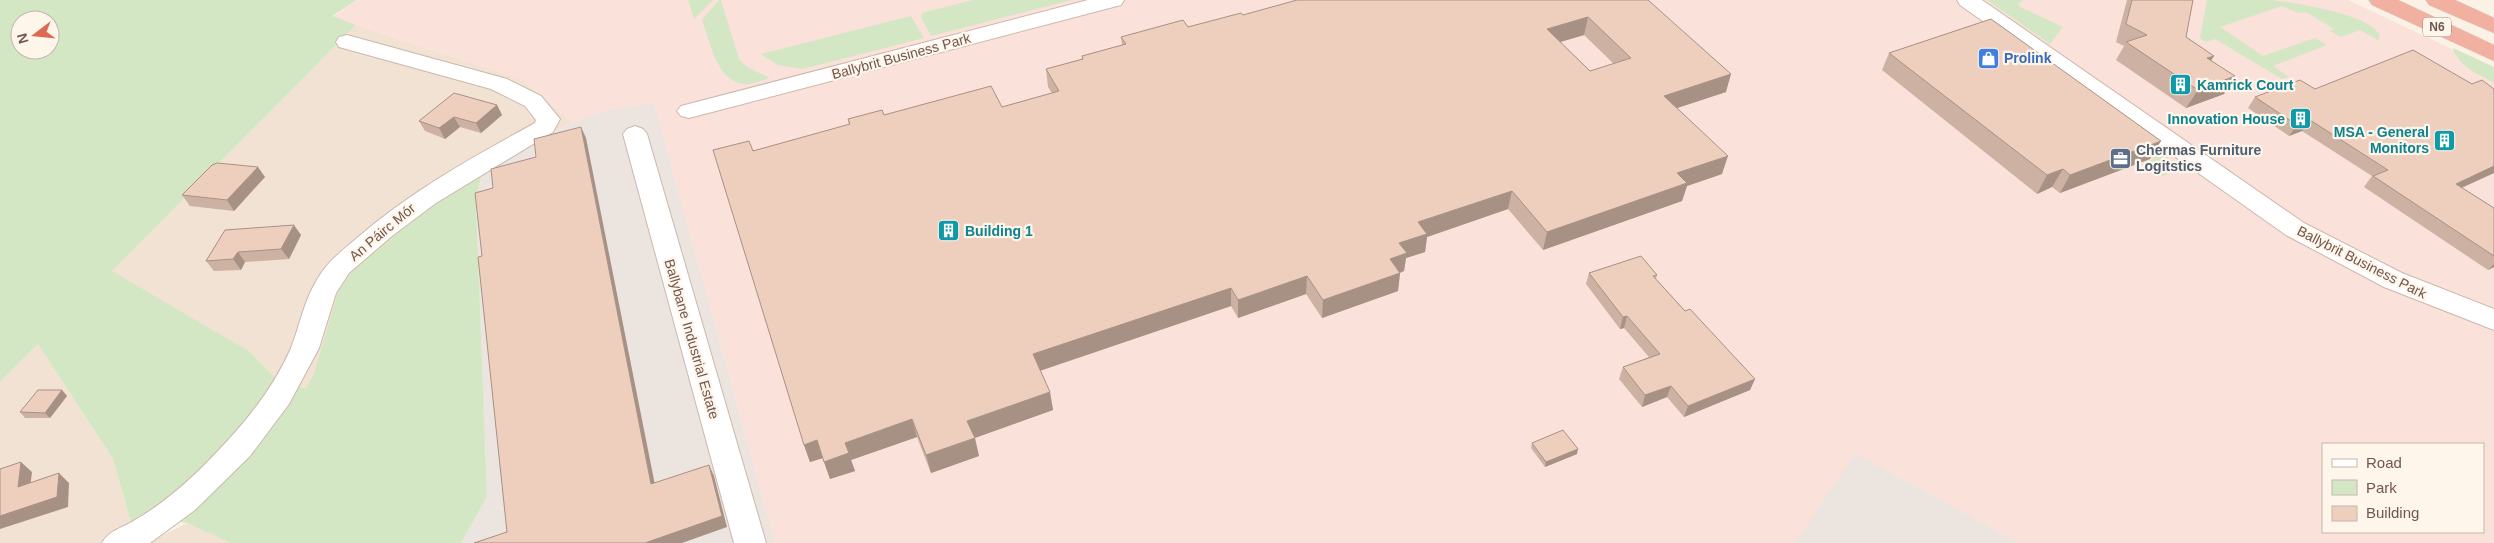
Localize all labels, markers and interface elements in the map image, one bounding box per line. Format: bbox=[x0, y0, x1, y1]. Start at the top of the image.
north arrow bbox=[10, 10, 60, 60]
road number: N6 bbox=[2423, 18, 2451, 36]
street label: Ballybrit Business Park bbox=[830, 29, 973, 82]
text: N bbox=[13, 32, 32, 46]
shop icon: Prolink bbox=[1976, 46, 2000, 70]
place label: Prolink bbox=[2004, 50, 2052, 66]
building icon: Kamrick Court bbox=[2169, 73, 2193, 97]
place label: Kamrick Court bbox=[2197, 77, 2294, 93]
building icon: Innovation House bbox=[2289, 107, 2313, 131]
place label: Innovation House bbox=[2168, 111, 2285, 127]
place label: MSA - General Monitors bbox=[2334, 124, 2429, 156]
building icon: MSA - General Monitors bbox=[2433, 128, 2457, 152]
place label: Chermas Furniture Logitstics bbox=[2136, 142, 2261, 174]
office icon: Chermas Furniture Logitstics bbox=[2108, 146, 2132, 170]
street label: An Páirc Mór bbox=[346, 200, 418, 264]
building icon: Building 1 bbox=[937, 219, 961, 243]
street label: Ballybrit Business Park bbox=[2295, 222, 2430, 302]
place label: Building 1 bbox=[965, 223, 1033, 239]
street label: Ballybane Industrial Estate bbox=[661, 257, 723, 421]
legend bbox=[2322, 443, 2484, 533]
text: Road bbox=[2366, 454, 2402, 471]
text: Park bbox=[2366, 479, 2397, 496]
text: Building bbox=[2366, 504, 2419, 521]

